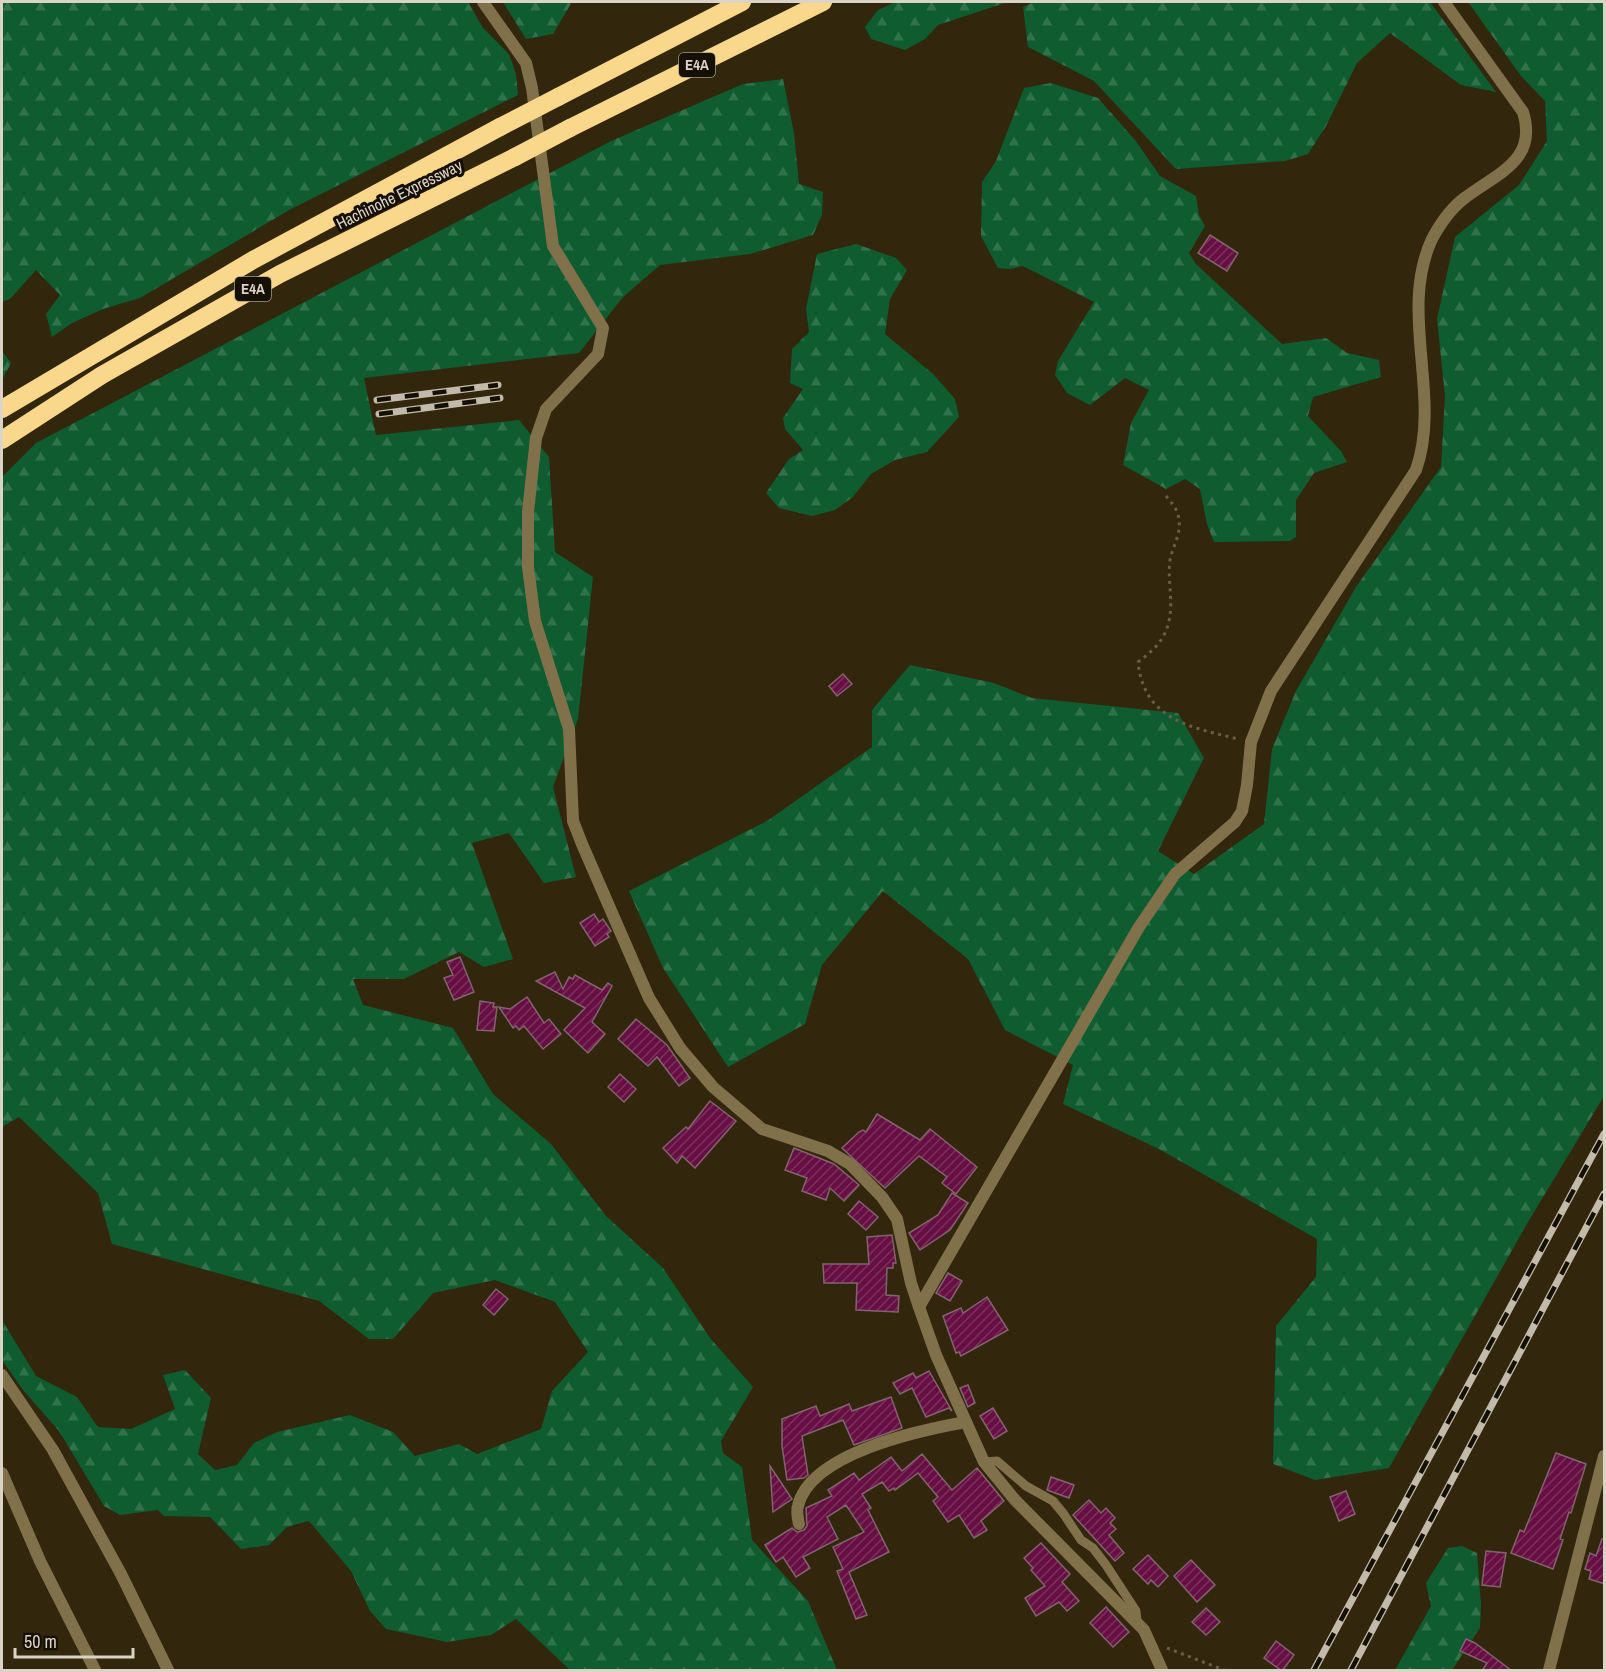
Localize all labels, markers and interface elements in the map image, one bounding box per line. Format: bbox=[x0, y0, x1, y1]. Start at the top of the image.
road number: E4A bbox=[679, 53, 715, 77]
street label: Hachinohe Expressway bbox=[332, 154, 466, 234]
road number: E4A bbox=[235, 277, 271, 301]
scale bar bbox=[15, 1621, 134, 1659]
text: 50 m bbox=[24, 1629, 57, 1654]

